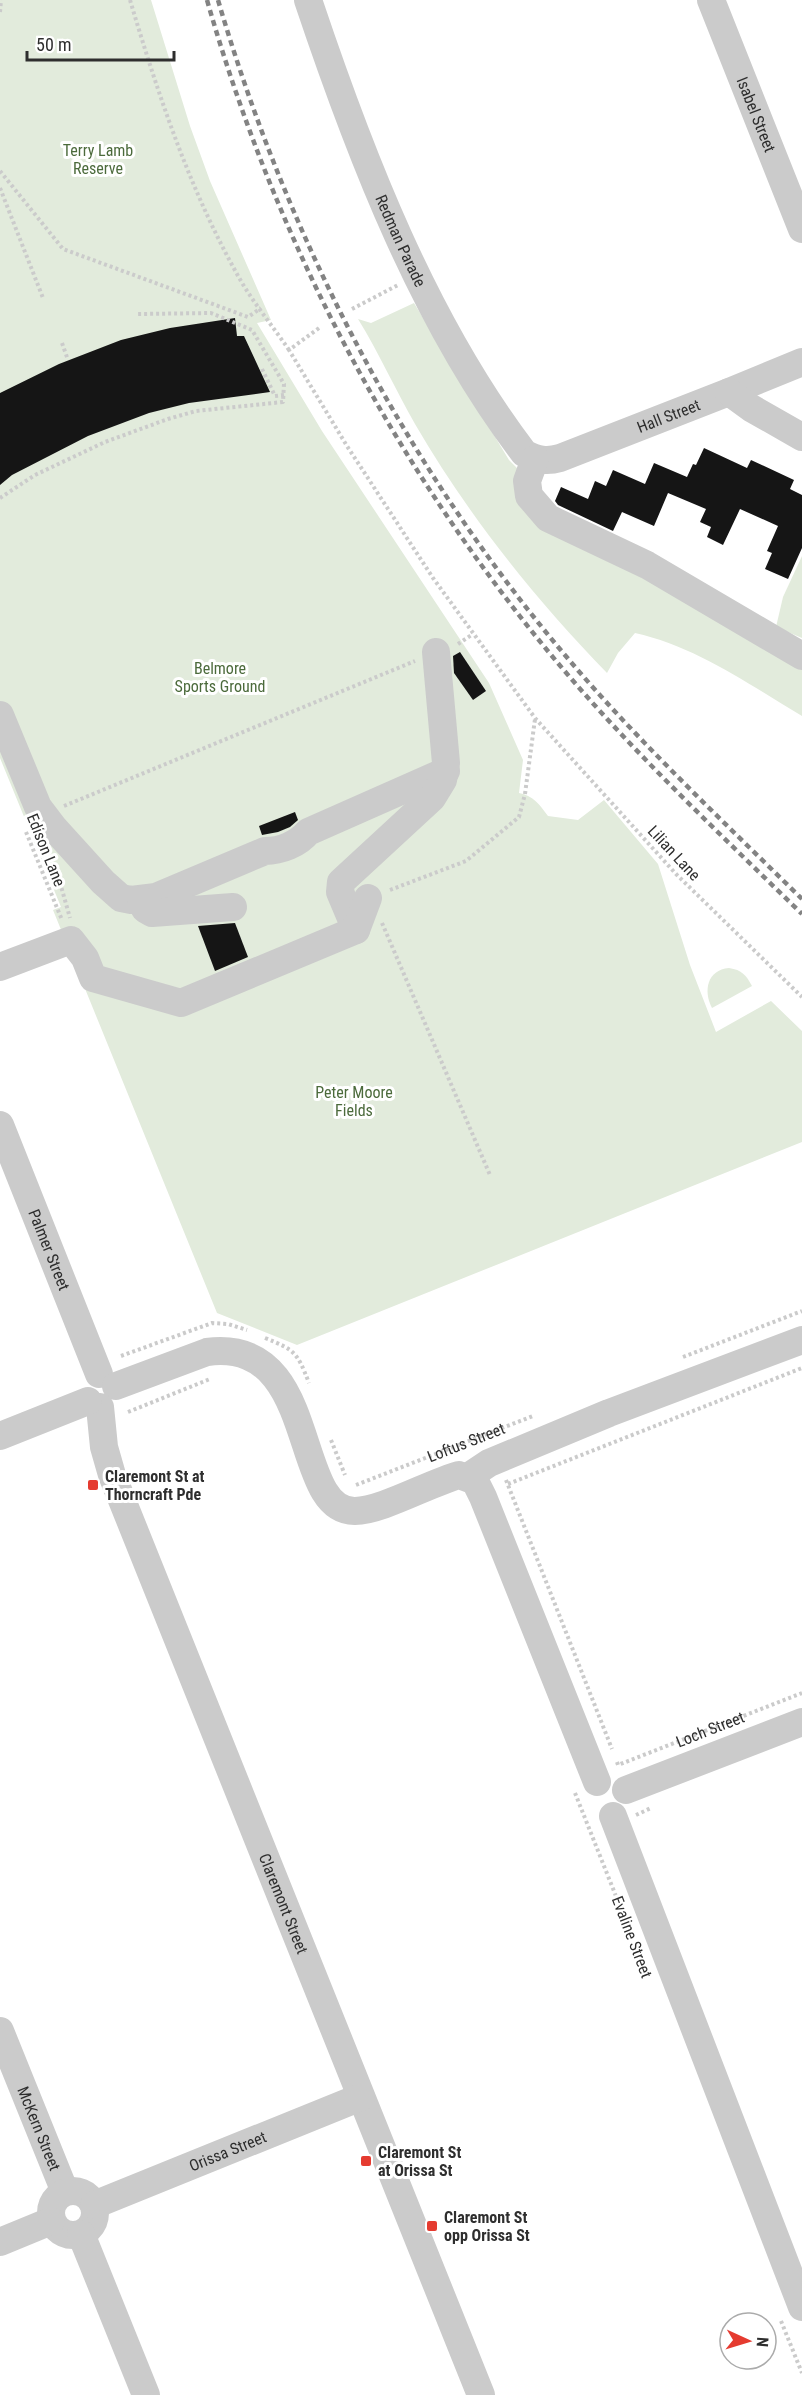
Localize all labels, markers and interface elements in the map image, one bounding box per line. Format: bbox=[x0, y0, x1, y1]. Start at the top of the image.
scale bar bbox=[27, 24, 174, 62]
text: 50 m bbox=[36, 34, 71, 55]
street label: Isabel Street bbox=[733, 74, 780, 155]
park label: Terry Lamb Reserve bbox=[63, 141, 133, 178]
street label: Redman Parade bbox=[372, 192, 430, 290]
street label: Hall Street bbox=[634, 395, 703, 437]
park label: Belmore Sports Ground bbox=[175, 659, 265, 696]
street label: Edison Lane bbox=[23, 811, 69, 889]
street label: Lilian Lane bbox=[644, 822, 704, 884]
park label: Peter Moore Fields bbox=[315, 1083, 393, 1120]
street label: Palmer Street bbox=[25, 1206, 74, 1293]
street label: Loftus Street bbox=[424, 1418, 508, 1466]
place label: Claremont St at Thorncraft Pde bbox=[105, 1467, 205, 1504]
marker: Claremont St at Thorncraft Pde bbox=[86, 1478, 100, 1492]
street label: Loch Street bbox=[673, 1707, 747, 1751]
street label: Claremont Street bbox=[255, 1851, 313, 1957]
street label: Evaline Street bbox=[608, 1893, 656, 1981]
street label: McKern Street bbox=[14, 2083, 65, 2174]
street label: Orissa Street bbox=[186, 2127, 269, 2175]
place label: Claremont St at Orissa St bbox=[378, 2143, 461, 2180]
marker: Claremont St at Orissa St bbox=[359, 2154, 373, 2168]
place label: Claremont St opp Orissa St bbox=[444, 2208, 530, 2245]
marker: Claremont St opp Orissa St bbox=[425, 2219, 439, 2233]
north arrow bbox=[718, 2311, 778, 2371]
text: N bbox=[753, 2336, 772, 2348]

